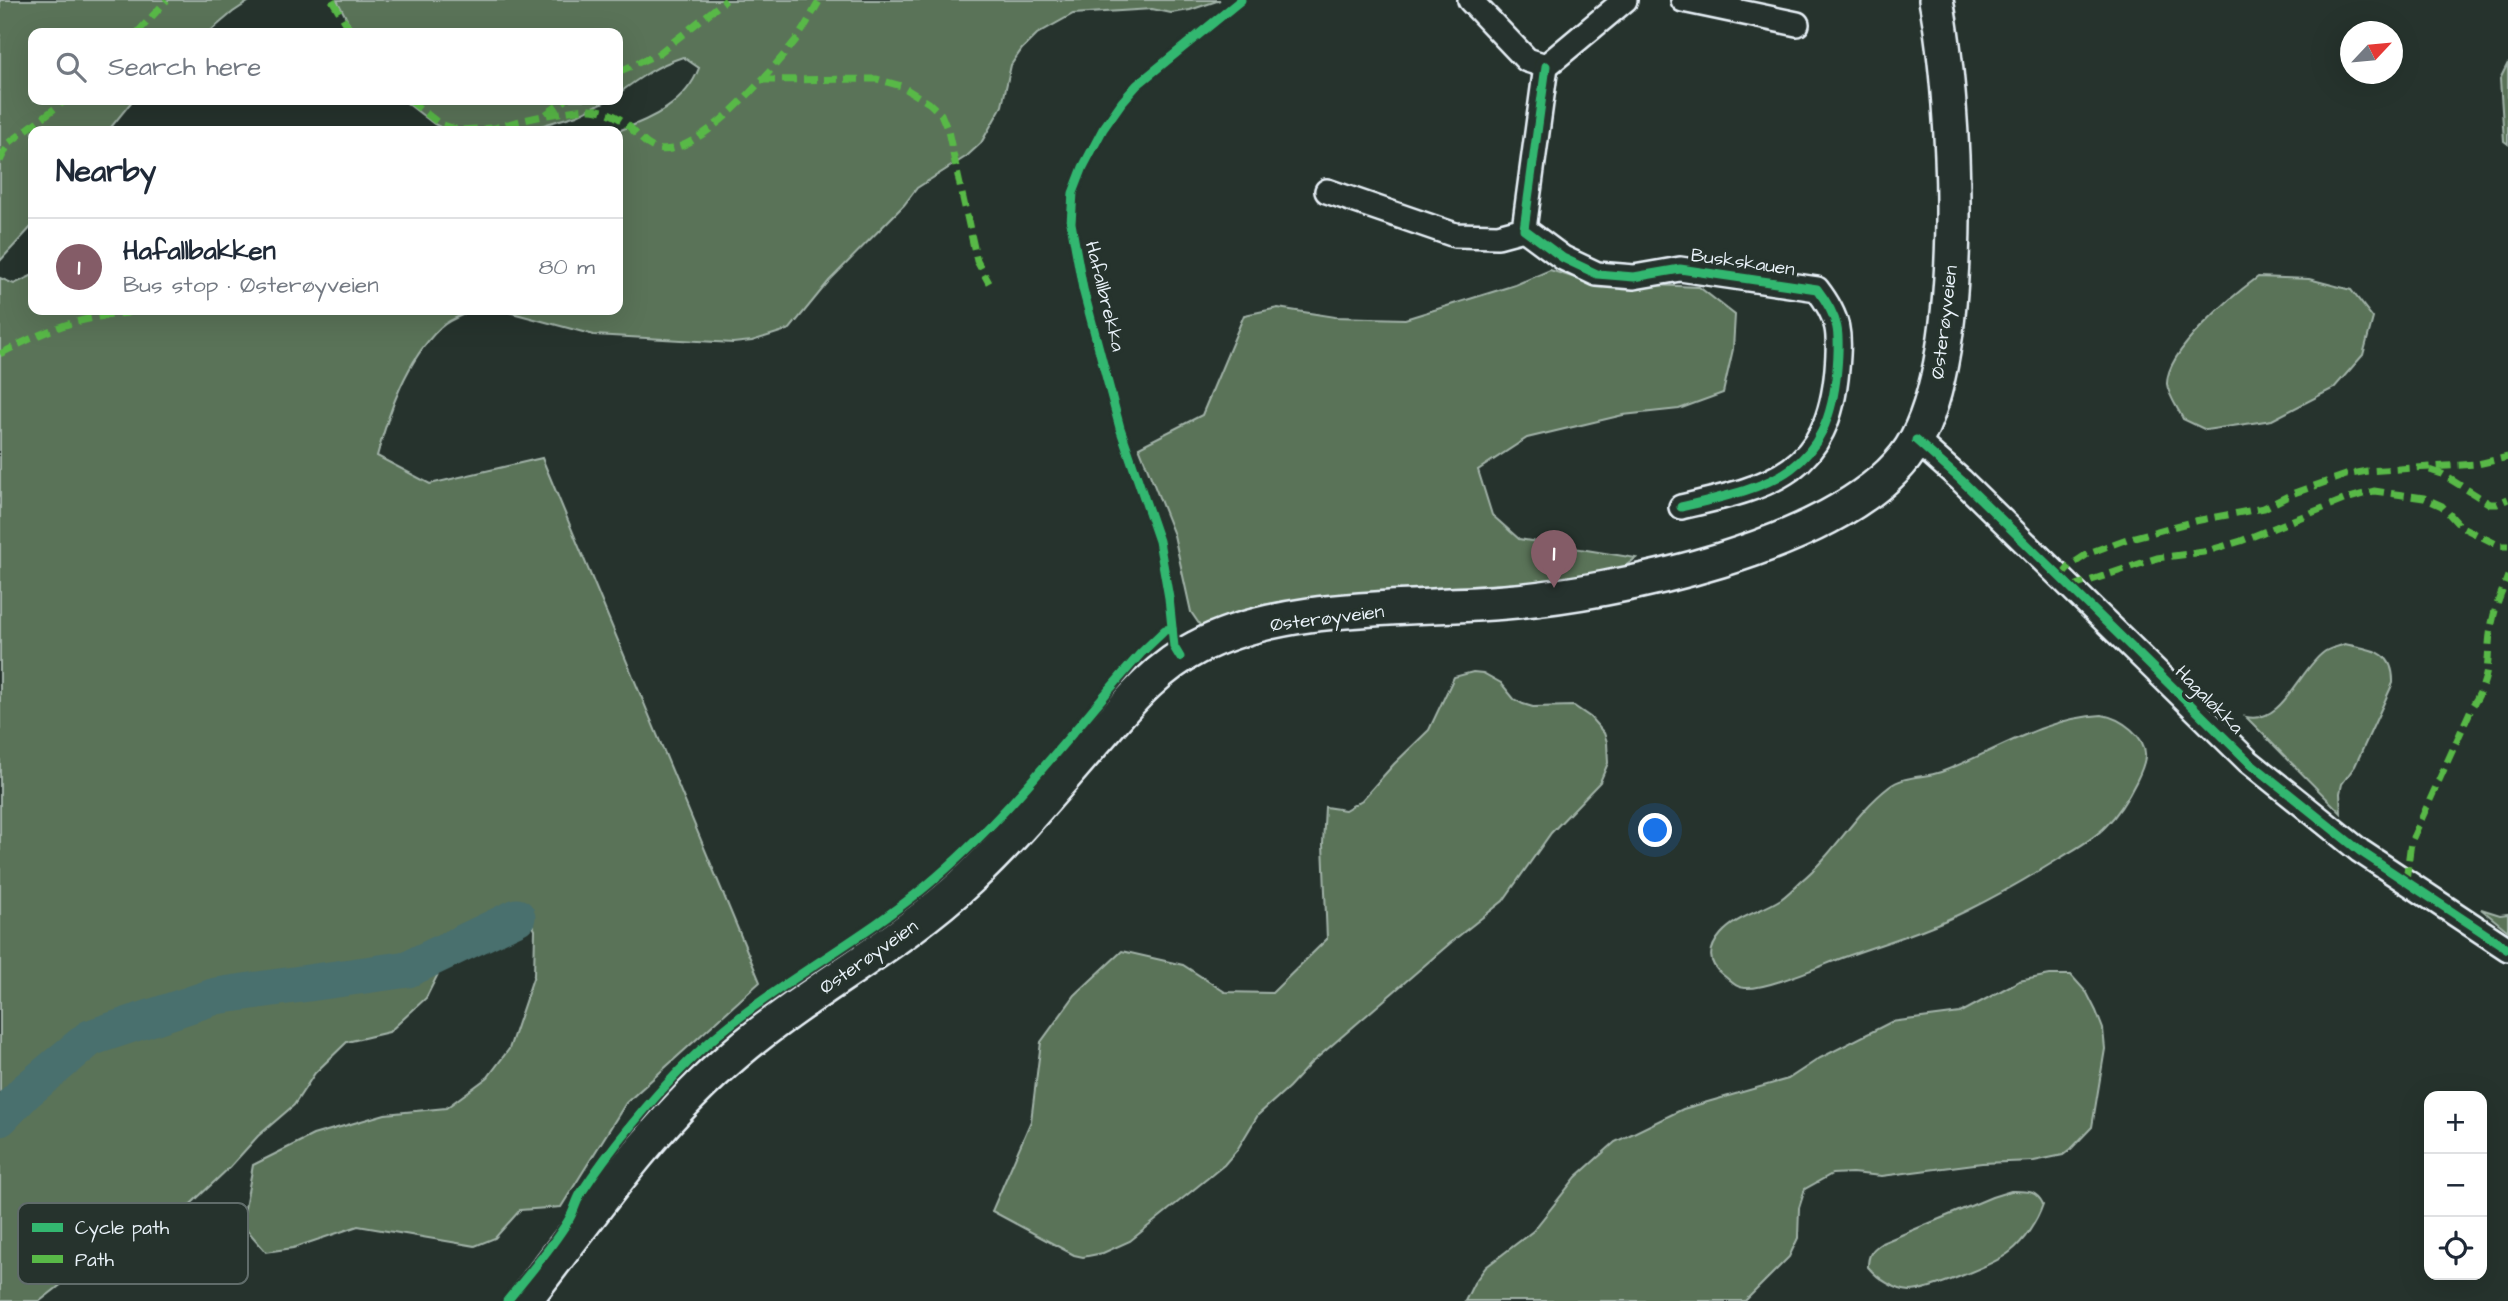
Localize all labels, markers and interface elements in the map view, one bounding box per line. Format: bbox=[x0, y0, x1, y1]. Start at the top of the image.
north arrow bbox=[2340, 21, 2403, 84]
search box bbox=[28, 28, 623, 105]
icon: search bbox=[52, 48, 90, 86]
text: Search here bbox=[108, 49, 261, 85]
text: Nearby bbox=[56, 151, 156, 193]
text: Hafallbakken bbox=[123, 233, 276, 269]
street label: Hafallbrekka bbox=[1078, 238, 1131, 355]
street label: Buskskauen bbox=[1689, 242, 1796, 283]
text: 1 bbox=[78, 251, 80, 283]
text: 80 m bbox=[538, 251, 595, 283]
street label: Østerøyveien bbox=[1924, 264, 1966, 381]
text: Bus stop · Østerøyveien bbox=[123, 269, 379, 301]
pin: 1 bbox=[1531, 530, 1577, 588]
street label: Østerøyveien bbox=[1269, 598, 1386, 640]
street label: Hagaløkka bbox=[2168, 660, 2250, 741]
your location bbox=[1638, 813, 1672, 847]
street label: Østerøyveien bbox=[814, 913, 924, 1002]
map controls bbox=[2424, 1091, 2487, 1280]
button: + bbox=[2424, 1091, 2487, 1154]
button: − bbox=[2424, 1154, 2487, 1217]
legend bbox=[18, 1203, 248, 1284]
text: Cycle path bbox=[75, 1215, 170, 1243]
button: locate bbox=[2424, 1217, 2487, 1280]
text: Path bbox=[75, 1247, 114, 1274]

